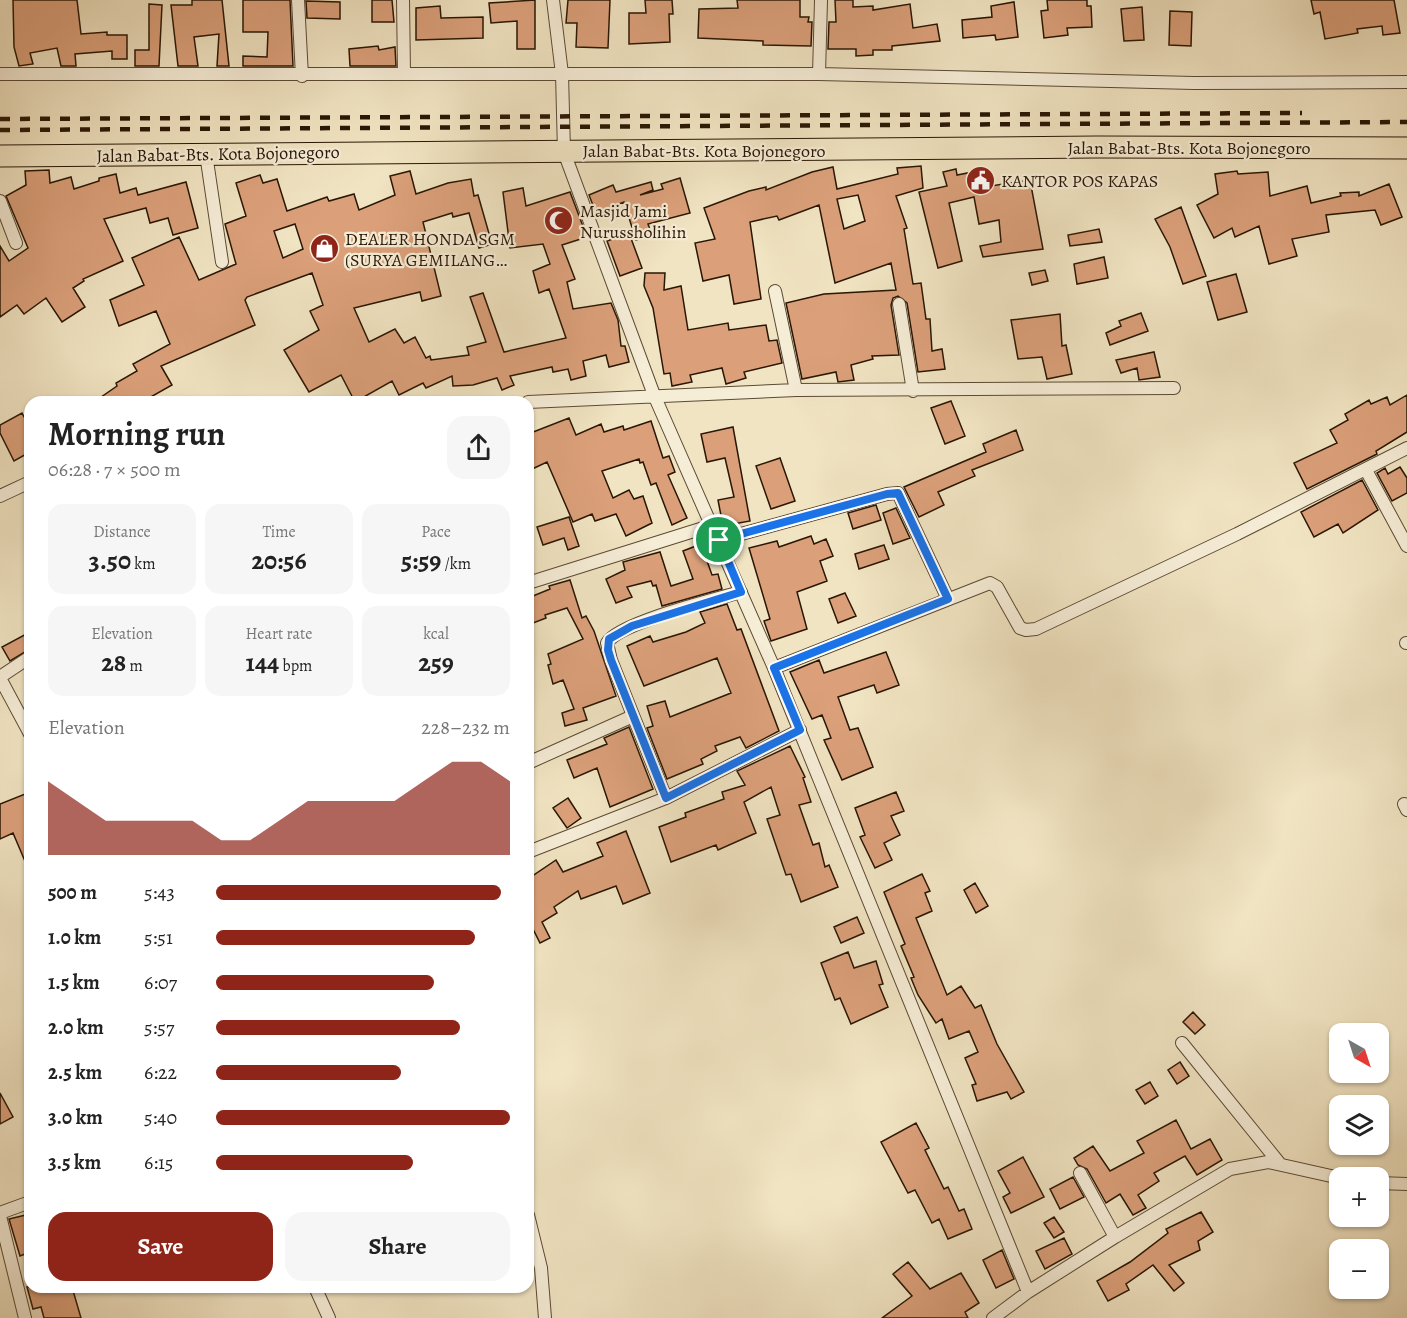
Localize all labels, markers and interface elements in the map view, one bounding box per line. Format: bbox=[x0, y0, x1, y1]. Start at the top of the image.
street label: Jalan Babat-Bts. Kota Bojonegoro bbox=[1067, 136, 1311, 160]
street label: Jalan Babat-Bts. Kota Bojonegoro bbox=[582, 139, 826, 163]
street label: Jalan Babat-Bts. Kota Bojonegoro bbox=[96, 140, 340, 168]
public building icon: KANTOR POS KAPAS bbox=[964, 165, 996, 197]
place label: KANTOR POS KAPAS bbox=[1001, 169, 1158, 193]
place label: Masjid Jami Nurussholihin bbox=[580, 199, 687, 244]
mosque icon: Masjid Jami Nurussholihin bbox=[543, 205, 575, 237]
place label: DEALER HONDA SGM (SURYA GEMILANG… bbox=[345, 227, 515, 272]
shop icon: DEALER HONDA SGM (SURYA GEMILANG… bbox=[308, 233, 340, 265]
text: Morning run bbox=[48, 411, 225, 456]
button: share bbox=[447, 416, 510, 479]
text: 06:28 · 7 × 500 m bbox=[48, 456, 181, 483]
pin bbox=[693, 514, 744, 565]
text: Distance bbox=[93, 521, 151, 543]
text: Time bbox=[262, 521, 296, 543]
text: Pace bbox=[421, 521, 451, 543]
icon: arrive bbox=[702, 523, 735, 556]
text: 3.50 bbox=[89, 543, 131, 578]
text: 20:56 bbox=[251, 543, 307, 578]
text: 5:59 bbox=[401, 543, 441, 578]
text: km bbox=[131, 553, 155, 575]
text: /km bbox=[441, 553, 471, 575]
text: Elevation bbox=[91, 623, 153, 645]
text: Heart rate bbox=[246, 623, 312, 645]
text: kcal bbox=[423, 623, 449, 645]
text: 28 bbox=[101, 645, 126, 680]
text: 144 bbox=[246, 645, 279, 680]
text: 259 bbox=[418, 645, 454, 680]
text: m bbox=[126, 655, 143, 677]
text: bpm bbox=[279, 655, 312, 677]
text: Elevation bbox=[48, 714, 125, 741]
text: 228–232 m bbox=[421, 714, 510, 741]
text: 500 m bbox=[48, 879, 97, 906]
text: 5:43 bbox=[144, 879, 175, 906]
text: 1.0 km bbox=[48, 924, 101, 951]
text: 5:51 bbox=[144, 924, 173, 951]
text: 1.5 km bbox=[48, 969, 100, 996]
text: 6:07 bbox=[144, 969, 177, 996]
text: 2.0 km bbox=[48, 1014, 104, 1041]
text: 5:57 bbox=[144, 1014, 174, 1041]
north arrow bbox=[1329, 1023, 1389, 1083]
map controls bbox=[1329, 1023, 1389, 1299]
text: 2.5 km bbox=[48, 1059, 102, 1086]
text: 6:22 bbox=[144, 1059, 177, 1086]
button: layers bbox=[1329, 1095, 1389, 1155]
text: 3.0 km bbox=[48, 1104, 103, 1131]
text: 5:40 bbox=[144, 1104, 177, 1131]
text: 3.5 km bbox=[48, 1149, 101, 1176]
text: 6:15 bbox=[144, 1149, 173, 1176]
button: + bbox=[1329, 1167, 1389, 1227]
button: Save bbox=[48, 1212, 273, 1281]
button: Share bbox=[285, 1212, 510, 1281]
button: − bbox=[1329, 1239, 1389, 1299]

